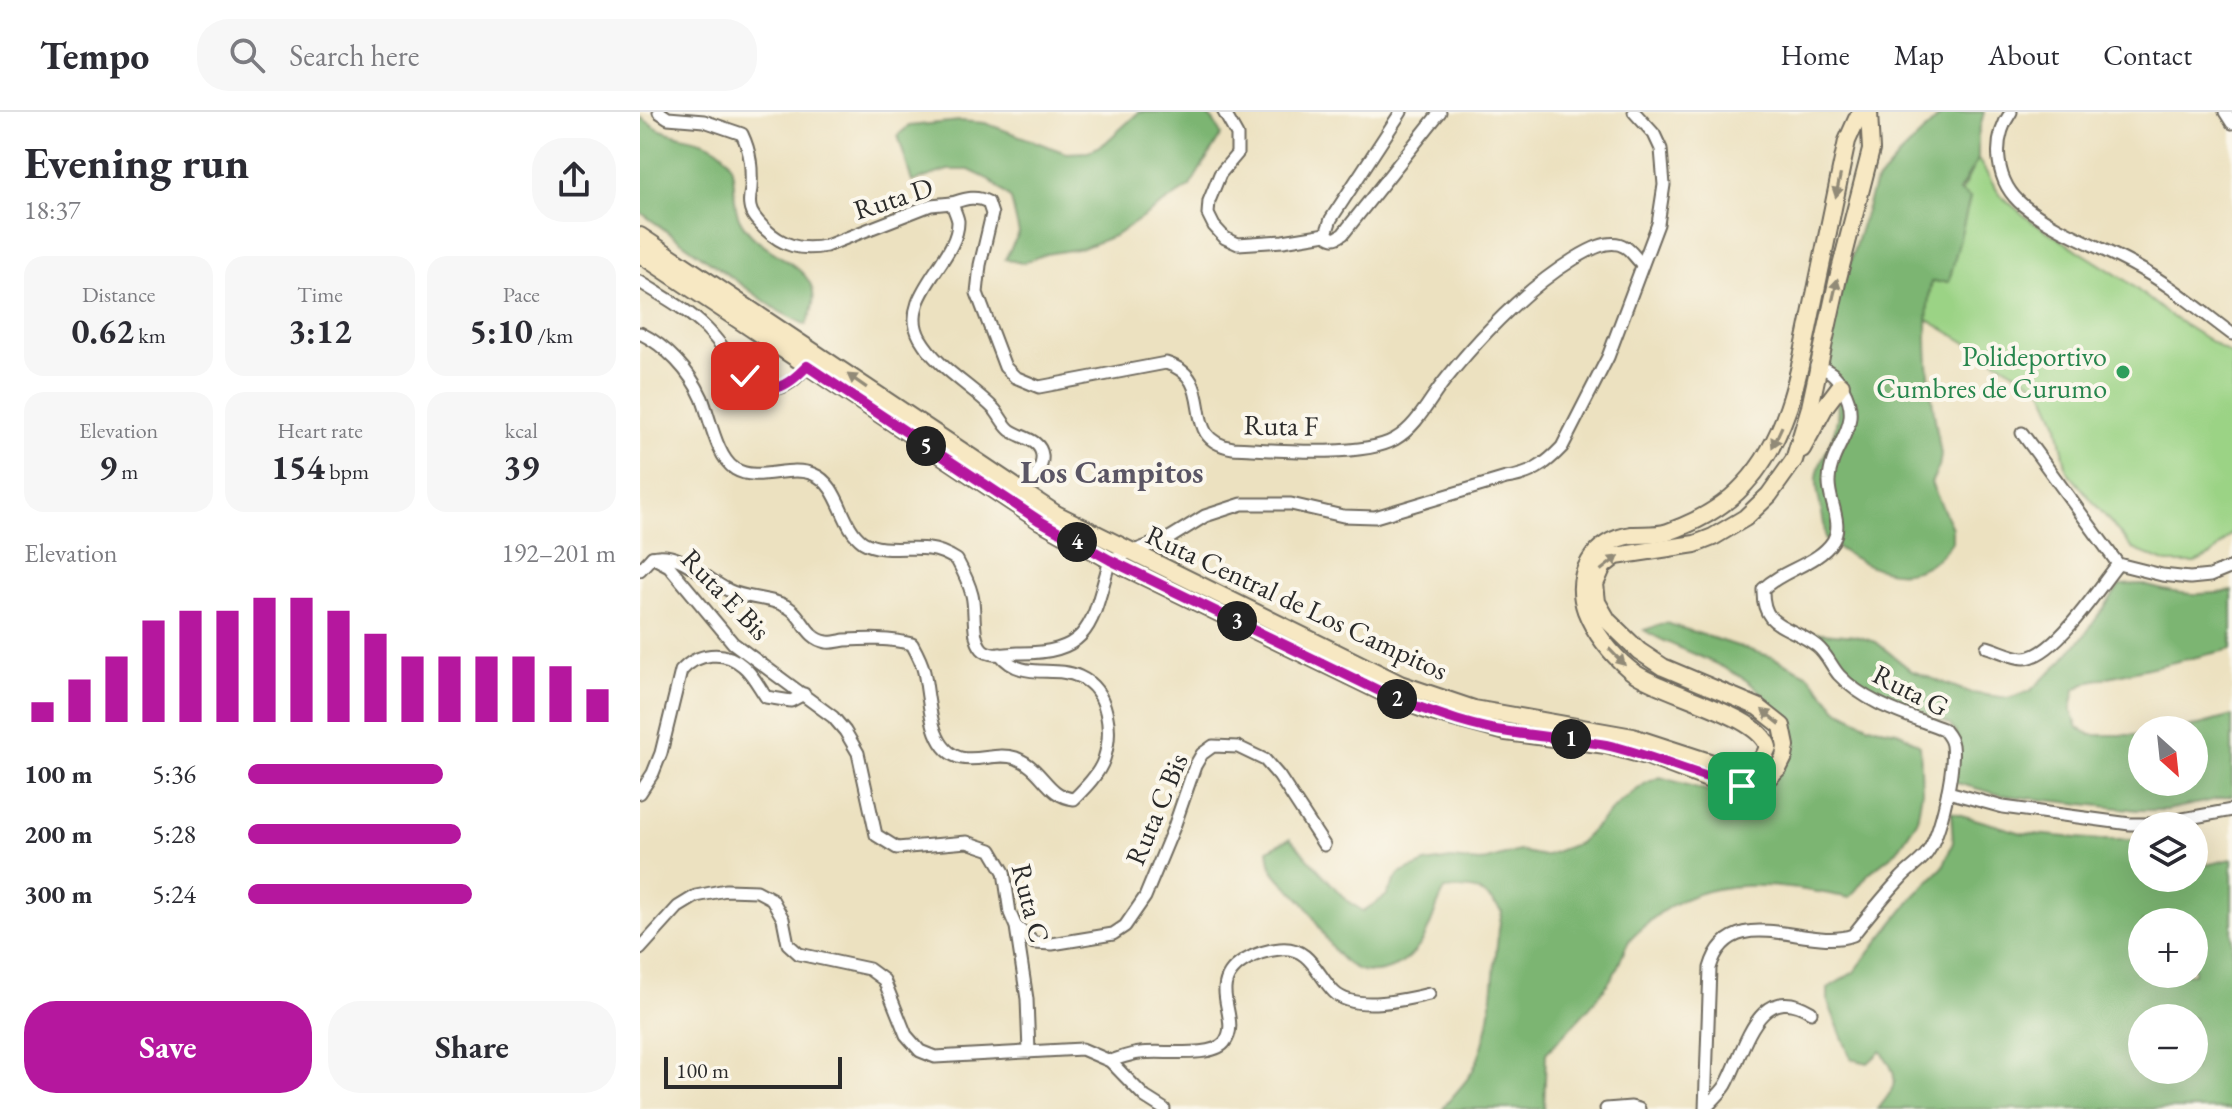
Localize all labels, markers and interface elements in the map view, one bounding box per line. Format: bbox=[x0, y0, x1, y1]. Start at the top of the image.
search box bbox=[197, 19, 757, 91]
text: Tempo bbox=[40, 31, 149, 80]
icon: search bbox=[225, 33, 269, 77]
text: Search here bbox=[289, 36, 419, 75]
text: Home bbox=[1780, 37, 1850, 73]
text: Map bbox=[1894, 37, 1944, 73]
text: About bbox=[1988, 37, 2059, 73]
text: Contact bbox=[2103, 37, 2192, 73]
text: Evening run bbox=[24, 134, 249, 191]
button: share bbox=[532, 138, 616, 222]
street label: Ruta D bbox=[849, 168, 937, 228]
one-way arrow bbox=[1831, 174, 1843, 199]
text: 18:37 bbox=[24, 193, 80, 227]
one-way arrow bbox=[1830, 277, 1842, 302]
text: Distance bbox=[82, 280, 155, 309]
text: Time bbox=[297, 280, 343, 309]
text: Pace bbox=[503, 280, 540, 309]
text: 0.62 bbox=[72, 309, 134, 353]
text: 3:12 bbox=[288, 309, 352, 353]
text: 5:10 bbox=[469, 309, 533, 353]
text: km bbox=[134, 321, 166, 350]
text: /km bbox=[533, 321, 573, 350]
place label: Polideportivo Cumbres de Curumo bbox=[1876, 338, 2107, 406]
pin bbox=[711, 342, 779, 410]
icon: check bbox=[723, 354, 767, 398]
marker: Polideportivo Cumbres de Curumo bbox=[2114, 363, 2132, 381]
one-way arrow bbox=[847, 374, 868, 389]
street label: Ruta F bbox=[1243, 406, 1319, 444]
text: Elevation bbox=[79, 416, 158, 445]
text: Heart rate bbox=[277, 416, 363, 445]
text: kcal bbox=[505, 416, 538, 445]
pin: 5 bbox=[906, 426, 946, 466]
one-way arrow bbox=[1770, 426, 1784, 449]
text: 5 bbox=[920, 431, 932, 460]
text: 9 bbox=[99, 445, 117, 489]
text: 154 bbox=[271, 445, 325, 489]
text: 39 bbox=[503, 445, 539, 489]
district label: Los Campitos bbox=[1020, 451, 1204, 493]
text: m bbox=[117, 457, 138, 486]
text: bpm bbox=[325, 457, 369, 486]
street label: Ruta Central de Los Campitos bbox=[1140, 516, 1454, 688]
pin: 4 bbox=[1057, 522, 1097, 562]
text: 4 bbox=[1071, 527, 1083, 556]
text: Elevation bbox=[24, 536, 118, 570]
text: 192–201 m bbox=[501, 536, 616, 570]
street label: Ruta E Bis bbox=[673, 540, 779, 648]
one-way arrow bbox=[1600, 554, 1621, 571]
pin: 3 bbox=[1217, 601, 1257, 641]
text: 3 bbox=[1231, 606, 1243, 635]
one-way arrow bbox=[1607, 647, 1625, 666]
street label: Ruta G bbox=[1867, 656, 1955, 724]
pin: 2 bbox=[1377, 679, 1417, 719]
text: 2 bbox=[1391, 684, 1403, 713]
one-way arrow bbox=[1761, 709, 1781, 726]
north arrow bbox=[2128, 716, 2208, 796]
map controls bbox=[2128, 716, 2208, 1084]
pin: 1 bbox=[1551, 719, 1591, 759]
text: 1 bbox=[1565, 724, 1577, 753]
street label: Ruta C Bis bbox=[1116, 748, 1196, 870]
pin bbox=[1708, 752, 1776, 820]
text: 100 m bbox=[24, 757, 92, 791]
text: 5:36 bbox=[152, 757, 196, 791]
icon: arrive bbox=[1720, 764, 1764, 808]
button: layers bbox=[2128, 812, 2208, 892]
text: 200 m bbox=[24, 817, 92, 851]
text: 5:28 bbox=[152, 817, 196, 851]
street label: Ruta C bbox=[1004, 860, 1058, 946]
text: 300 m bbox=[24, 877, 92, 911]
text: 5:24 bbox=[152, 877, 196, 911]
button: + bbox=[2128, 908, 2208, 988]
button: Save bbox=[24, 1001, 312, 1093]
button: Share bbox=[328, 1001, 616, 1093]
button: − bbox=[2128, 1004, 2208, 1084]
scale bar bbox=[664, 1053, 842, 1089]
text: 100 m bbox=[676, 1056, 729, 1085]

